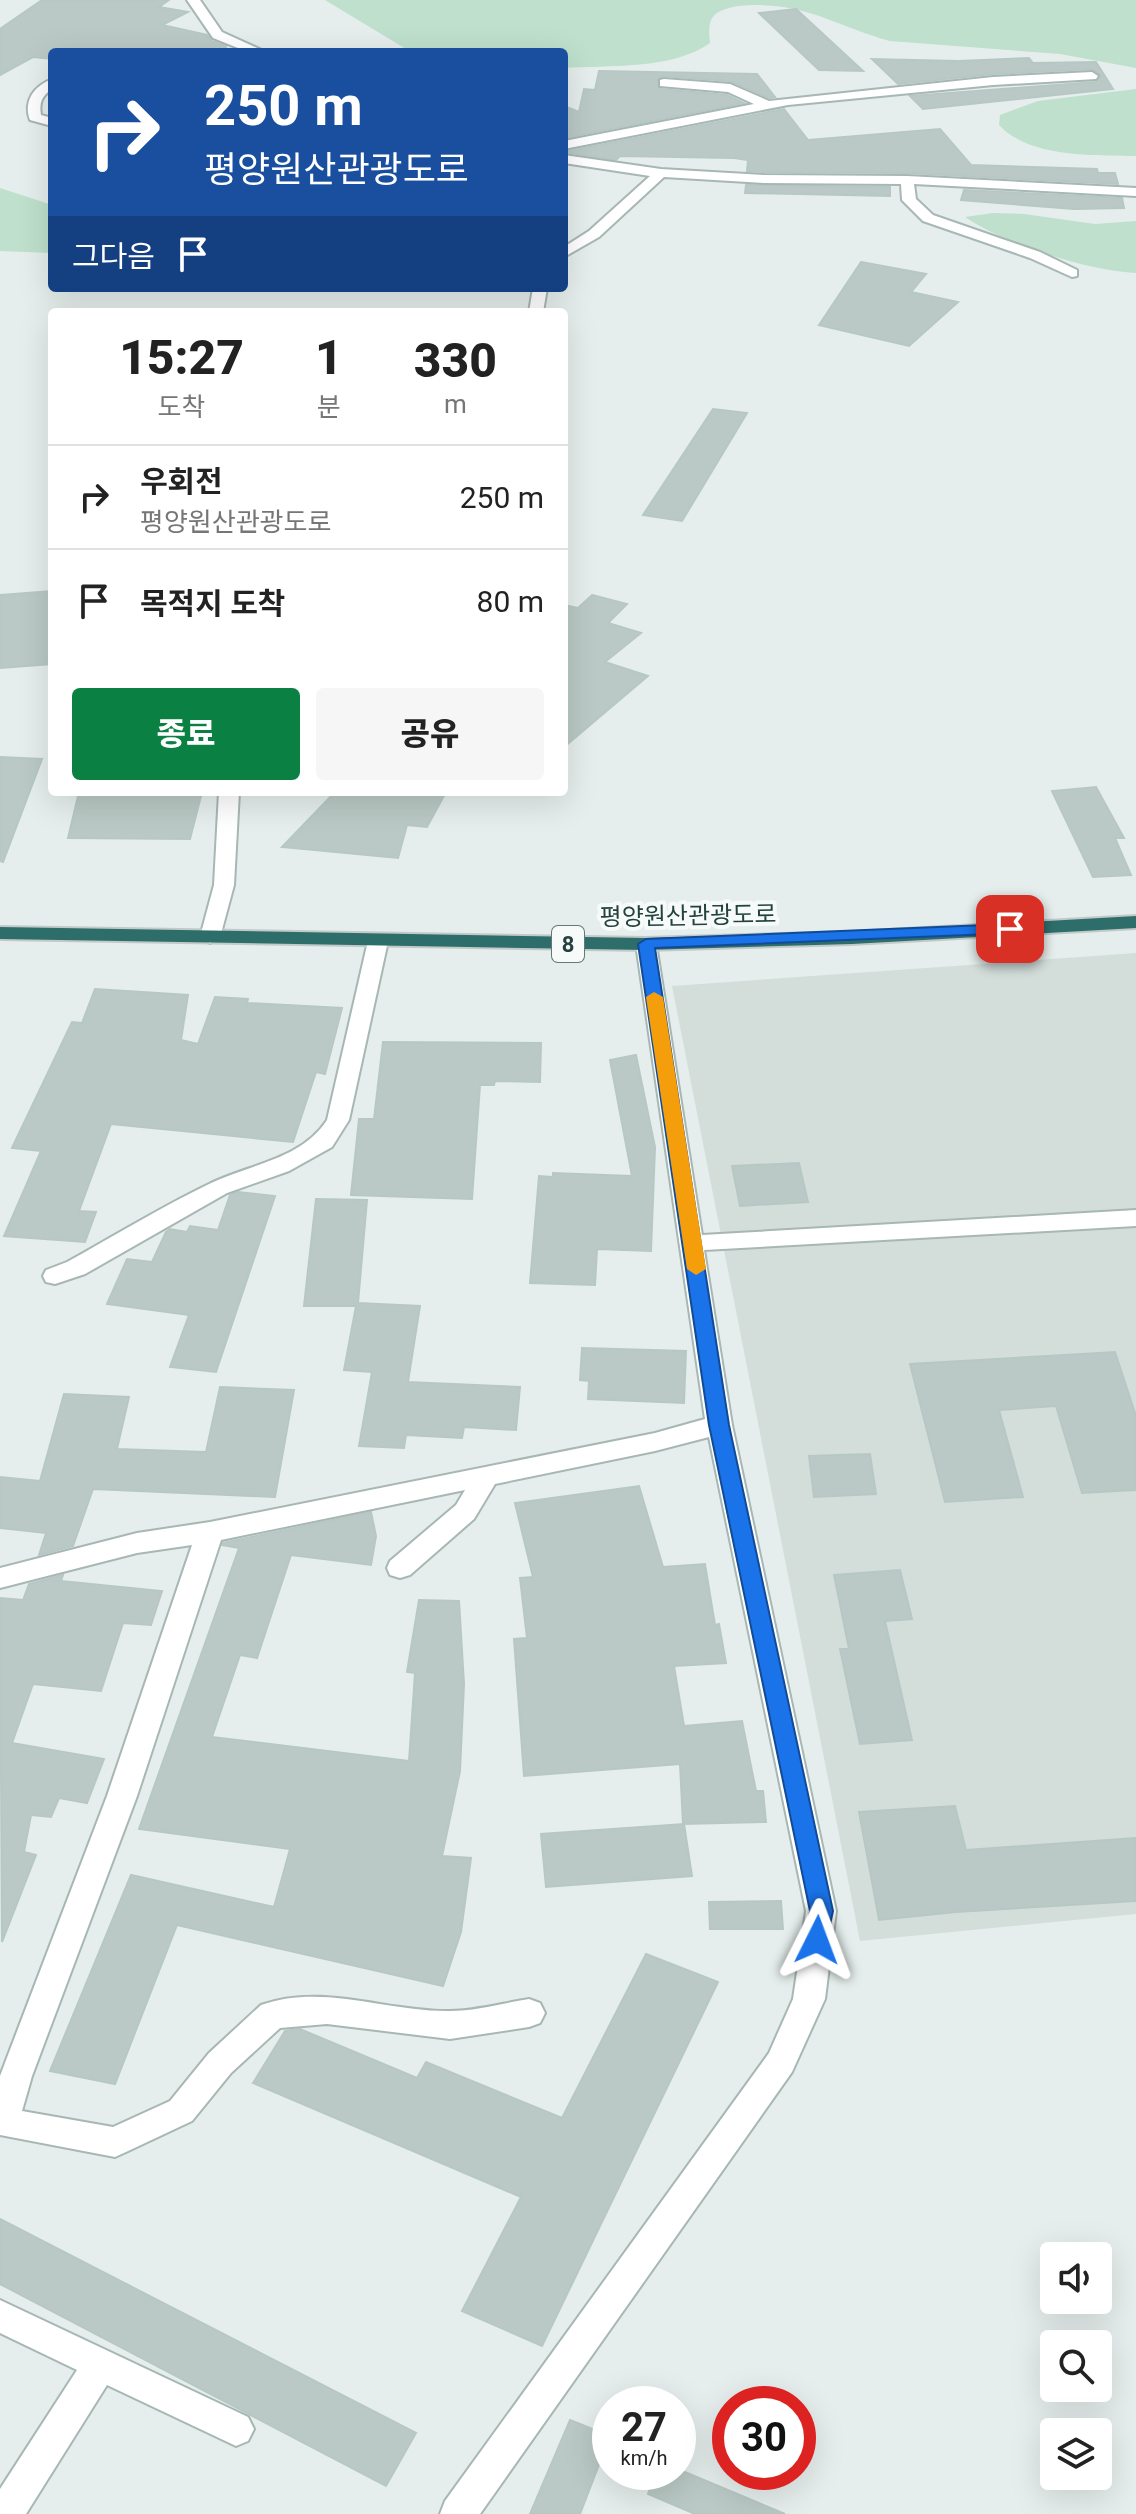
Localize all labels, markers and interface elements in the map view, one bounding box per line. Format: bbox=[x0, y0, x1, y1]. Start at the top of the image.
text: 250 m bbox=[204, 73, 363, 139]
icon: right bbox=[72, 80, 176, 184]
text: 평양원산관광도로 bbox=[204, 149, 469, 191]
icon: arrive bbox=[171, 232, 215, 276]
text: 그다음 bbox=[72, 239, 155, 274]
text: 15:27 bbox=[119, 329, 244, 386]
text: 1 bbox=[315, 329, 343, 386]
text: 330 bbox=[414, 332, 497, 389]
text: m bbox=[444, 389, 467, 419]
text: 도착 bbox=[158, 392, 205, 422]
text: 분 bbox=[317, 392, 341, 422]
text: 우회전 bbox=[140, 464, 223, 499]
icon: right bbox=[72, 475, 116, 519]
text: 250 m bbox=[460, 480, 544, 515]
text: 평양원산관광도로 bbox=[140, 507, 331, 537]
icon: arrive bbox=[72, 579, 116, 623]
text: 80 m bbox=[477, 584, 544, 619]
text: 목적지 도착 bbox=[140, 586, 285, 621]
button: 종료 bbox=[72, 688, 300, 780]
button: 공유 bbox=[316, 688, 544, 780]
pin bbox=[976, 895, 1044, 963]
street label: 평양원산관광도로 bbox=[599, 900, 777, 932]
icon: arrive bbox=[988, 907, 1032, 951]
road number: 8 bbox=[552, 926, 584, 962]
position arrow bbox=[775, 1898, 859, 1982]
map controls bbox=[1040, 2242, 1112, 2490]
button: sound bbox=[1040, 2242, 1112, 2314]
button: search bbox=[1040, 2330, 1112, 2402]
speed limit sign: 30 bbox=[712, 2386, 816, 2490]
text: 27 bbox=[621, 2404, 667, 2451]
button: layers bbox=[1040, 2418, 1112, 2490]
text: km/h bbox=[621, 2446, 667, 2470]

